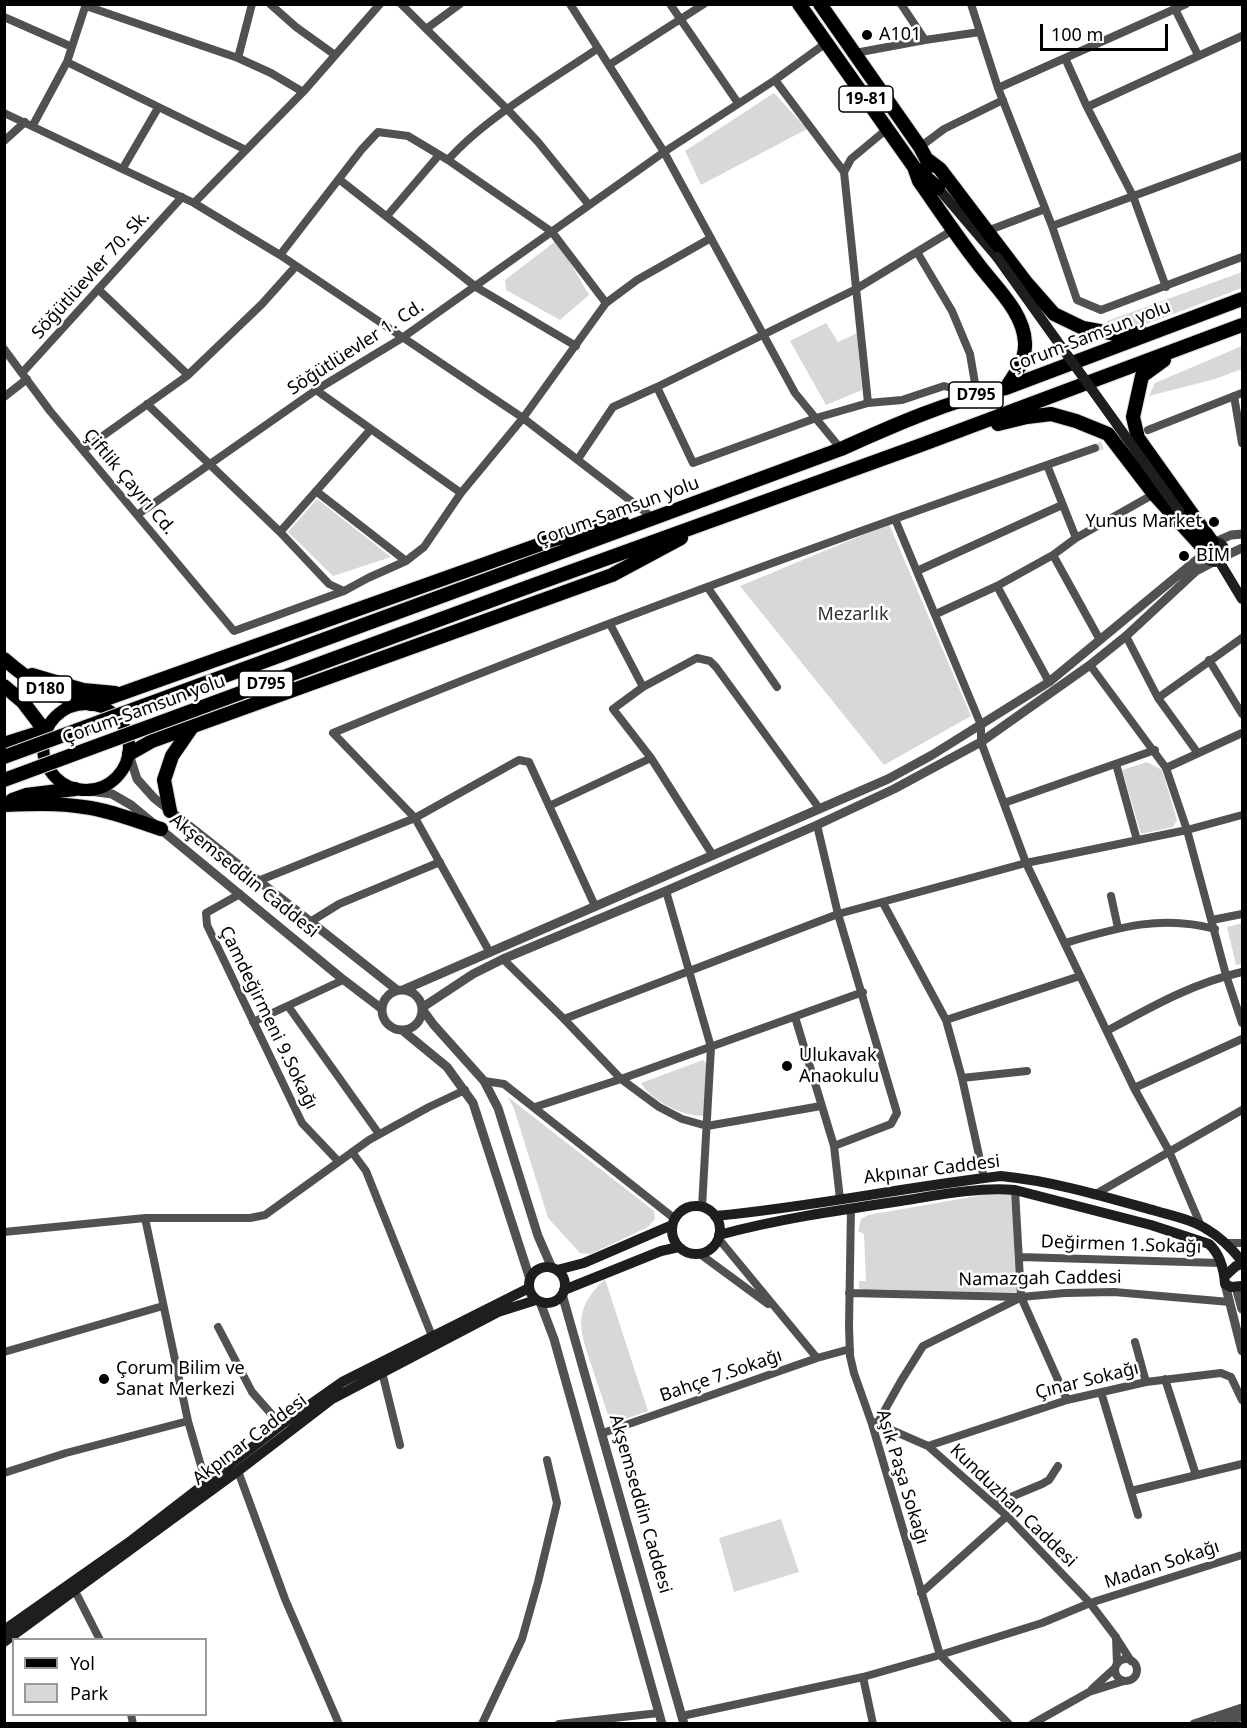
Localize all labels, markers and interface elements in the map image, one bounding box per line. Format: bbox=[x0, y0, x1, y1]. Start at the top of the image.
scale bar bbox=[1043, 12, 1170, 50]
text: 100 m bbox=[1051, 22, 1103, 46]
place label: A101 bbox=[879, 24, 921, 46]
marker: A101 bbox=[860, 28, 874, 42]
road number: 19-81 bbox=[839, 86, 893, 112]
street label: Söğütlüevler 70. Sk. bbox=[28, 206, 154, 344]
street label: Söğütlüevler 1. Cd. bbox=[284, 296, 428, 400]
street label: Çorum-Samsun yolu bbox=[1006, 296, 1174, 378]
road number: D795 bbox=[949, 382, 1003, 408]
street label: Çiftlik Çayırı Cd. bbox=[78, 425, 180, 539]
street label: Çorum-Samsun yolu bbox=[534, 472, 702, 552]
place label: Yunus Market bbox=[1086, 511, 1202, 533]
marker: Yunus Market bbox=[1207, 515, 1221, 529]
place label: BİM bbox=[1196, 545, 1230, 567]
marker: BİM bbox=[1177, 549, 1191, 563]
park label: Mezarlık bbox=[817, 604, 889, 626]
street label: Çorum-Samsun yolu bbox=[60, 670, 228, 750]
road number: D795 bbox=[239, 671, 293, 697]
road number: D180 bbox=[18, 676, 72, 702]
street label: Akşemseddin Caddesi bbox=[165, 809, 323, 943]
street label: Çamdeğirmeni 9.Sokağı bbox=[214, 923, 322, 1113]
place label: Ulukavak Anaokulu bbox=[799, 1045, 879, 1088]
marker: Ulukavak Anaokulu bbox=[780, 1059, 794, 1073]
street label: Akpınar Caddesi bbox=[863, 1151, 1001, 1189]
street label: Değirmen 1.Sokağı bbox=[1040, 1231, 1202, 1259]
street label: Namazgah Caddesi bbox=[958, 1267, 1122, 1291]
street label: Bahçe 7.Sokağı bbox=[657, 1345, 785, 1407]
place label: Çorum Bilim ve Sanat Merkezi bbox=[116, 1358, 245, 1400]
street label: Çınar Sokağı bbox=[1033, 1358, 1141, 1404]
marker: Çorum Bilim ve Sanat Merkezi bbox=[97, 1372, 111, 1386]
street label: Akpınar Caddesi bbox=[189, 1390, 311, 1490]
street label: Aşık Paşa Sokağı bbox=[871, 1407, 933, 1547]
street label: Akşemseddin Caddesi bbox=[604, 1412, 676, 1596]
street label: Kunduzhan Caddesi bbox=[945, 1440, 1081, 1572]
street label: Madan Sokağı bbox=[1102, 1536, 1222, 1594]
legend bbox=[12, 1638, 207, 1716]
text: Yol bbox=[70, 1651, 95, 1675]
text: Park bbox=[70, 1681, 108, 1705]

